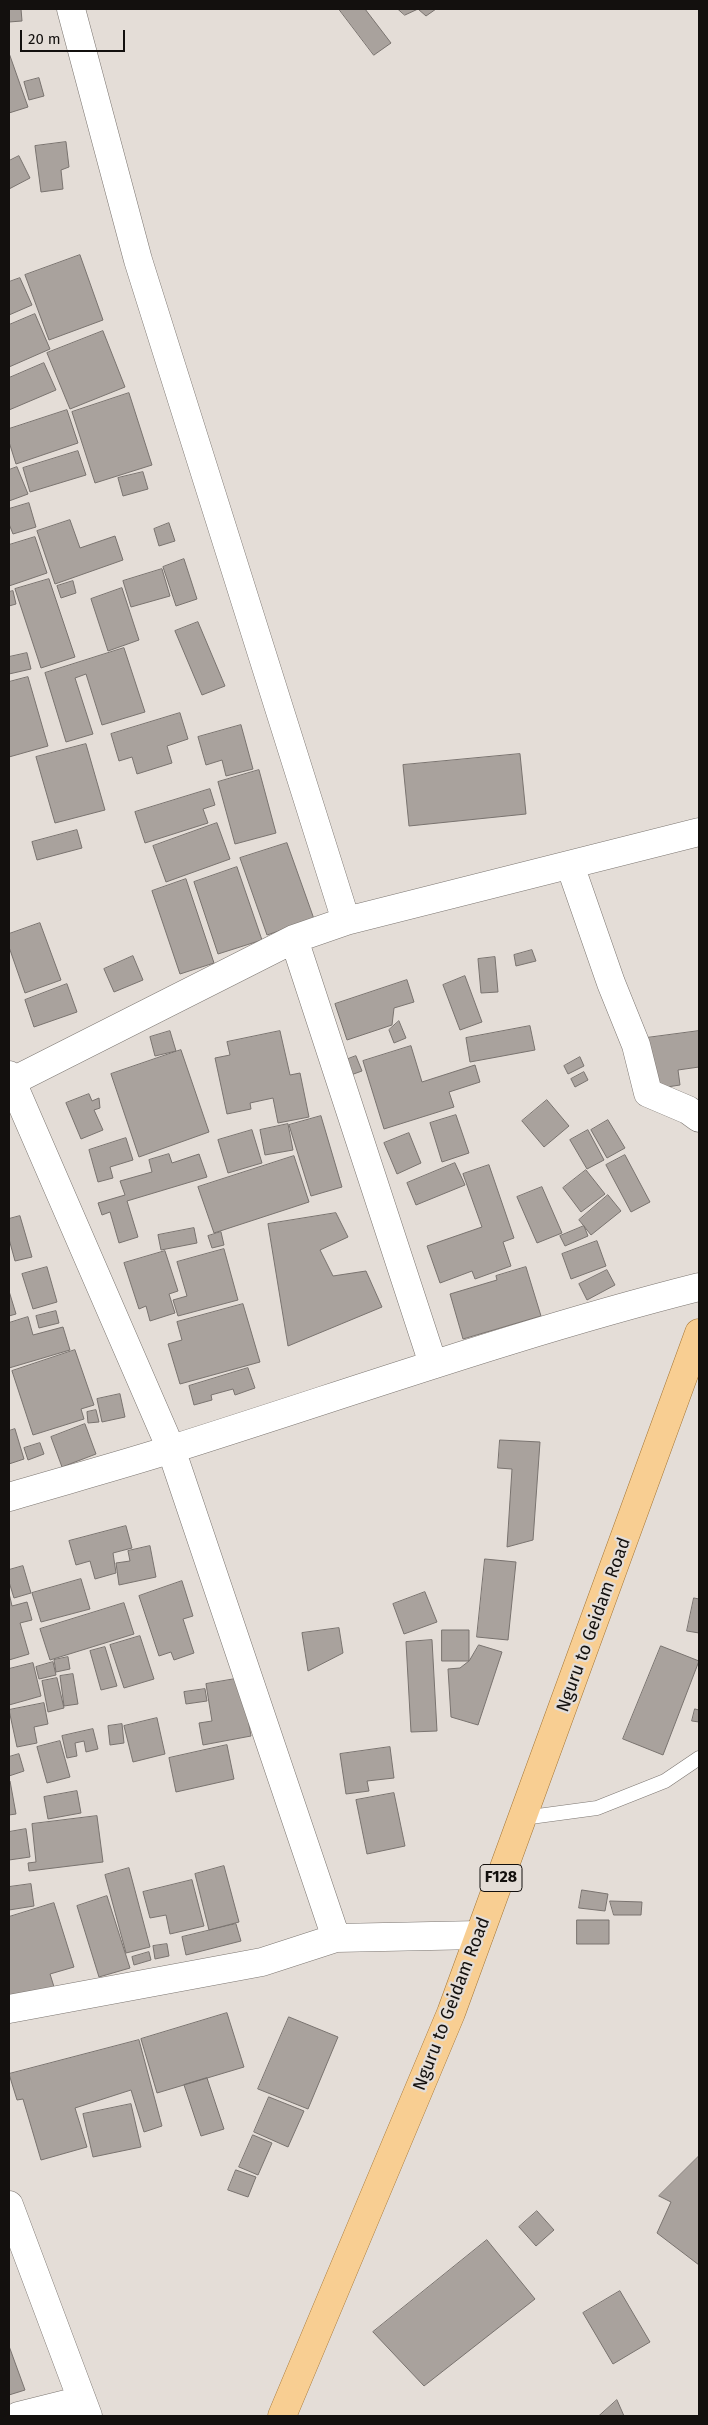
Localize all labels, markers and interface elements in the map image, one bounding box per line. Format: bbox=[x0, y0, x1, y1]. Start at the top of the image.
scale bar bbox=[22, 20, 128, 52]
text: 20 m bbox=[28, 30, 61, 48]
street label: Nguru to Geidam Road bbox=[552, 1535, 636, 1715]
road number: F128 bbox=[480, 1865, 522, 1892]
street label: Nguru to Geidam Road bbox=[409, 1914, 495, 2094]

